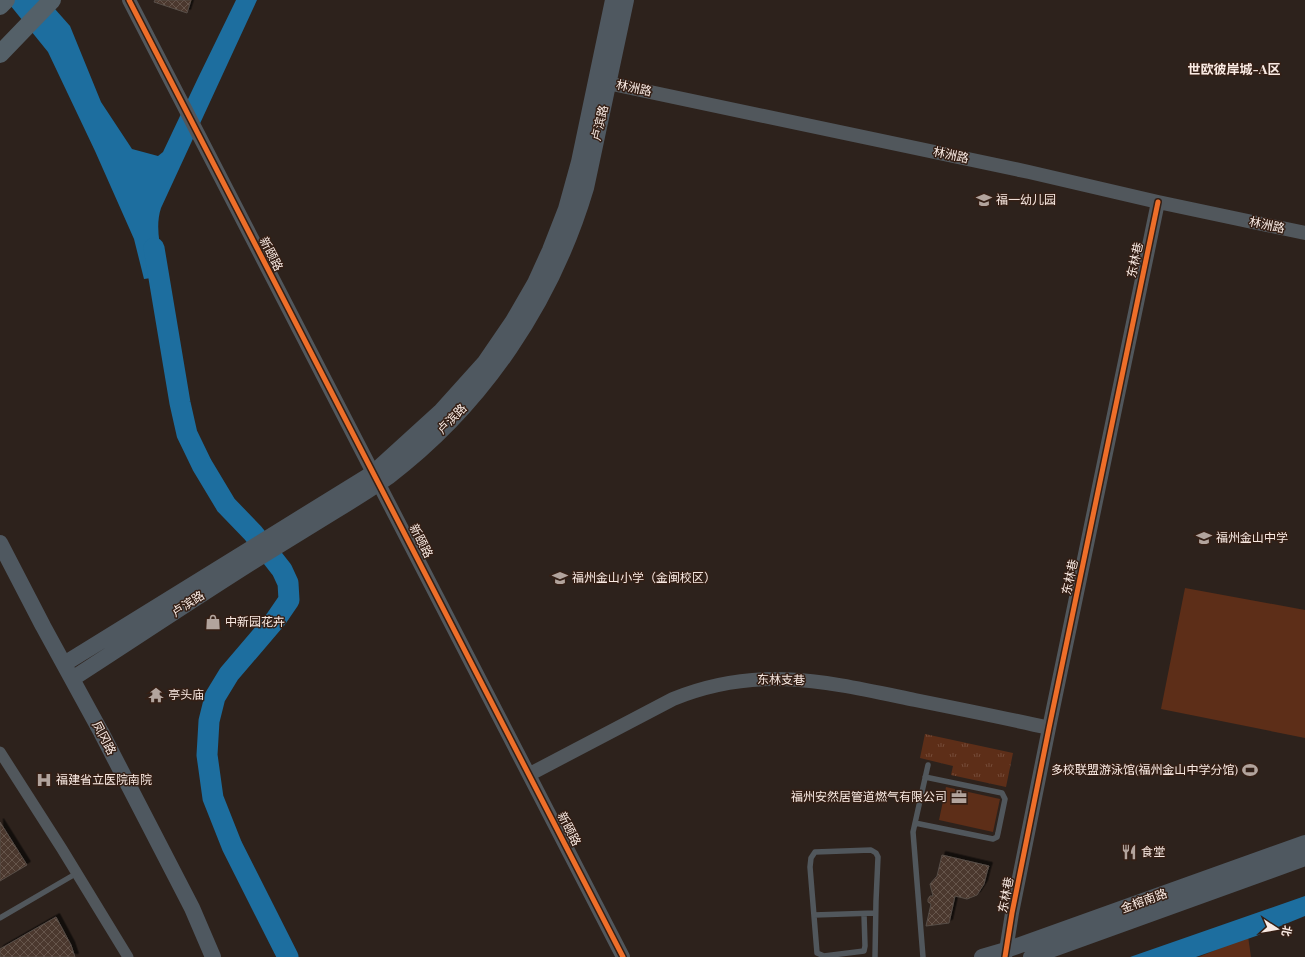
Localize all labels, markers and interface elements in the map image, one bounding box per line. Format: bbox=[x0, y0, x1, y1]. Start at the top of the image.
district label: 世欧彼岸城-A区 bbox=[1188, 60, 1280, 77]
street label: 林洲路 bbox=[615, 75, 653, 99]
street label: 卢滨路 bbox=[587, 103, 611, 142]
street label: 林洲路 bbox=[932, 142, 970, 166]
school or university icon: 福一幼儿园 bbox=[975, 191, 993, 209]
place label: 福一幼儿园 bbox=[996, 191, 1056, 207]
street label: 林洲路 bbox=[1248, 212, 1286, 236]
street label: 新颐路 bbox=[257, 234, 287, 273]
street label: 东林巷 bbox=[1122, 241, 1146, 279]
street label: 卢滨路 bbox=[433, 400, 470, 437]
street label: 新颐路 bbox=[407, 521, 437, 560]
school or university icon: 福州金山中学 bbox=[1195, 529, 1213, 547]
place label: 福州金山中学 bbox=[1216, 529, 1288, 545]
street label: 东林巷 bbox=[1057, 558, 1081, 596]
school or university icon: 福州金山小学（金闽校区） bbox=[551, 569, 569, 587]
place label: 福州金山小学（金闽校区） bbox=[572, 569, 716, 585]
street label: 卢滨路 bbox=[168, 587, 207, 620]
shop icon: 中新园花卉 bbox=[204, 613, 222, 631]
place label: 中新园花卉 bbox=[225, 613, 285, 629]
street label: 东林支巷 bbox=[757, 671, 805, 687]
temple icon: 亭头庙 bbox=[147, 686, 165, 704]
place label: 亭头庙 bbox=[168, 686, 204, 702]
street label: 凤冈路 bbox=[89, 718, 120, 757]
place label: 多校联盟游泳馆(福州金山中学分馆) bbox=[1051, 761, 1238, 777]
sports icon: 多校联盟游泳馆(福州金山中学分馆) bbox=[1241, 761, 1259, 779]
hospital icon: 福建省立医院南院 bbox=[35, 771, 53, 789]
place label: 福建省立医院南院 bbox=[56, 771, 152, 787]
place label: 福州安然居管道燃气有限公司 bbox=[791, 788, 947, 804]
office icon: 福州安然居管道燃气有限公司 bbox=[950, 788, 968, 806]
street label: 新颐路 bbox=[555, 809, 585, 848]
restaurant icon: 食堂 bbox=[1120, 843, 1138, 861]
place label: 食堂 bbox=[1141, 843, 1165, 859]
street label: 东林巷 bbox=[994, 876, 1016, 914]
street label: 金榕南路 bbox=[1118, 884, 1169, 916]
north arrow bbox=[1257, 909, 1297, 949]
text: 北 bbox=[1279, 924, 1296, 938]

